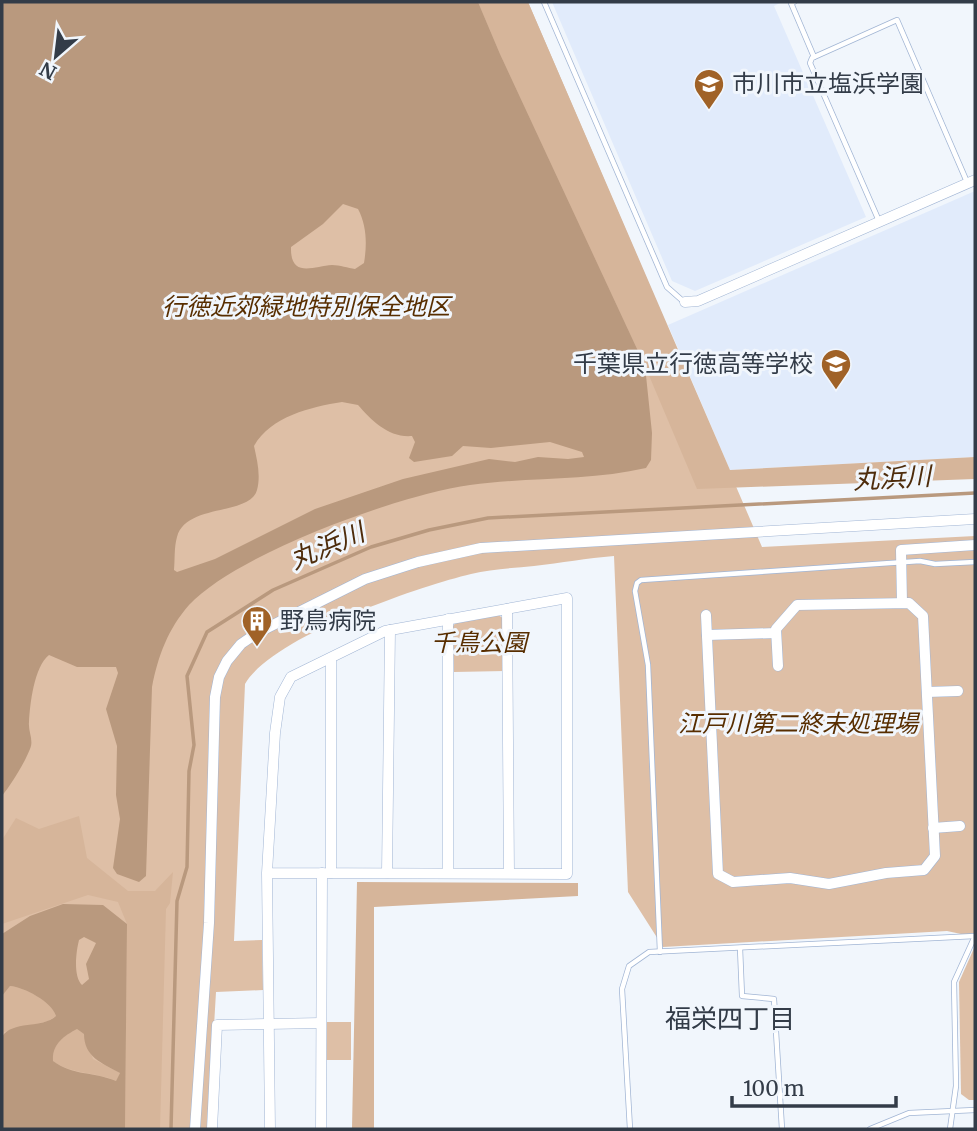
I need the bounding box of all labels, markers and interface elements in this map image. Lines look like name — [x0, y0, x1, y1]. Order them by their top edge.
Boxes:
north arrow — [21, 21, 91, 91]
text: N — [36, 57, 60, 85]
school or university icon: 市川市立塩浜学園 — [692, 67, 726, 111]
place label: 市川市立塩浜学園 — [732, 68, 924, 99]
park label: 行徳近郊緑地特別保全地区 — [162, 291, 453, 322]
school or university icon: 千葉県立行徳高等学校 — [819, 347, 853, 391]
place label: 千葉県立行徳高等学校 — [573, 348, 813, 379]
water label: 丸浜川 — [852, 459, 935, 496]
water label: 丸浜川 — [284, 514, 372, 576]
building icon: 野鳥病院 — [240, 604, 274, 648]
place label: 野鳥病院 — [280, 605, 376, 636]
park label: 千鳥公園 — [431, 627, 530, 658]
park label: 江戸川第二終末処理場 — [678, 708, 921, 739]
district label: 福栄四丁目 — [665, 1002, 795, 1035]
scale bar — [732, 1064, 897, 1108]
text: 100 m — [743, 1075, 805, 1102]

